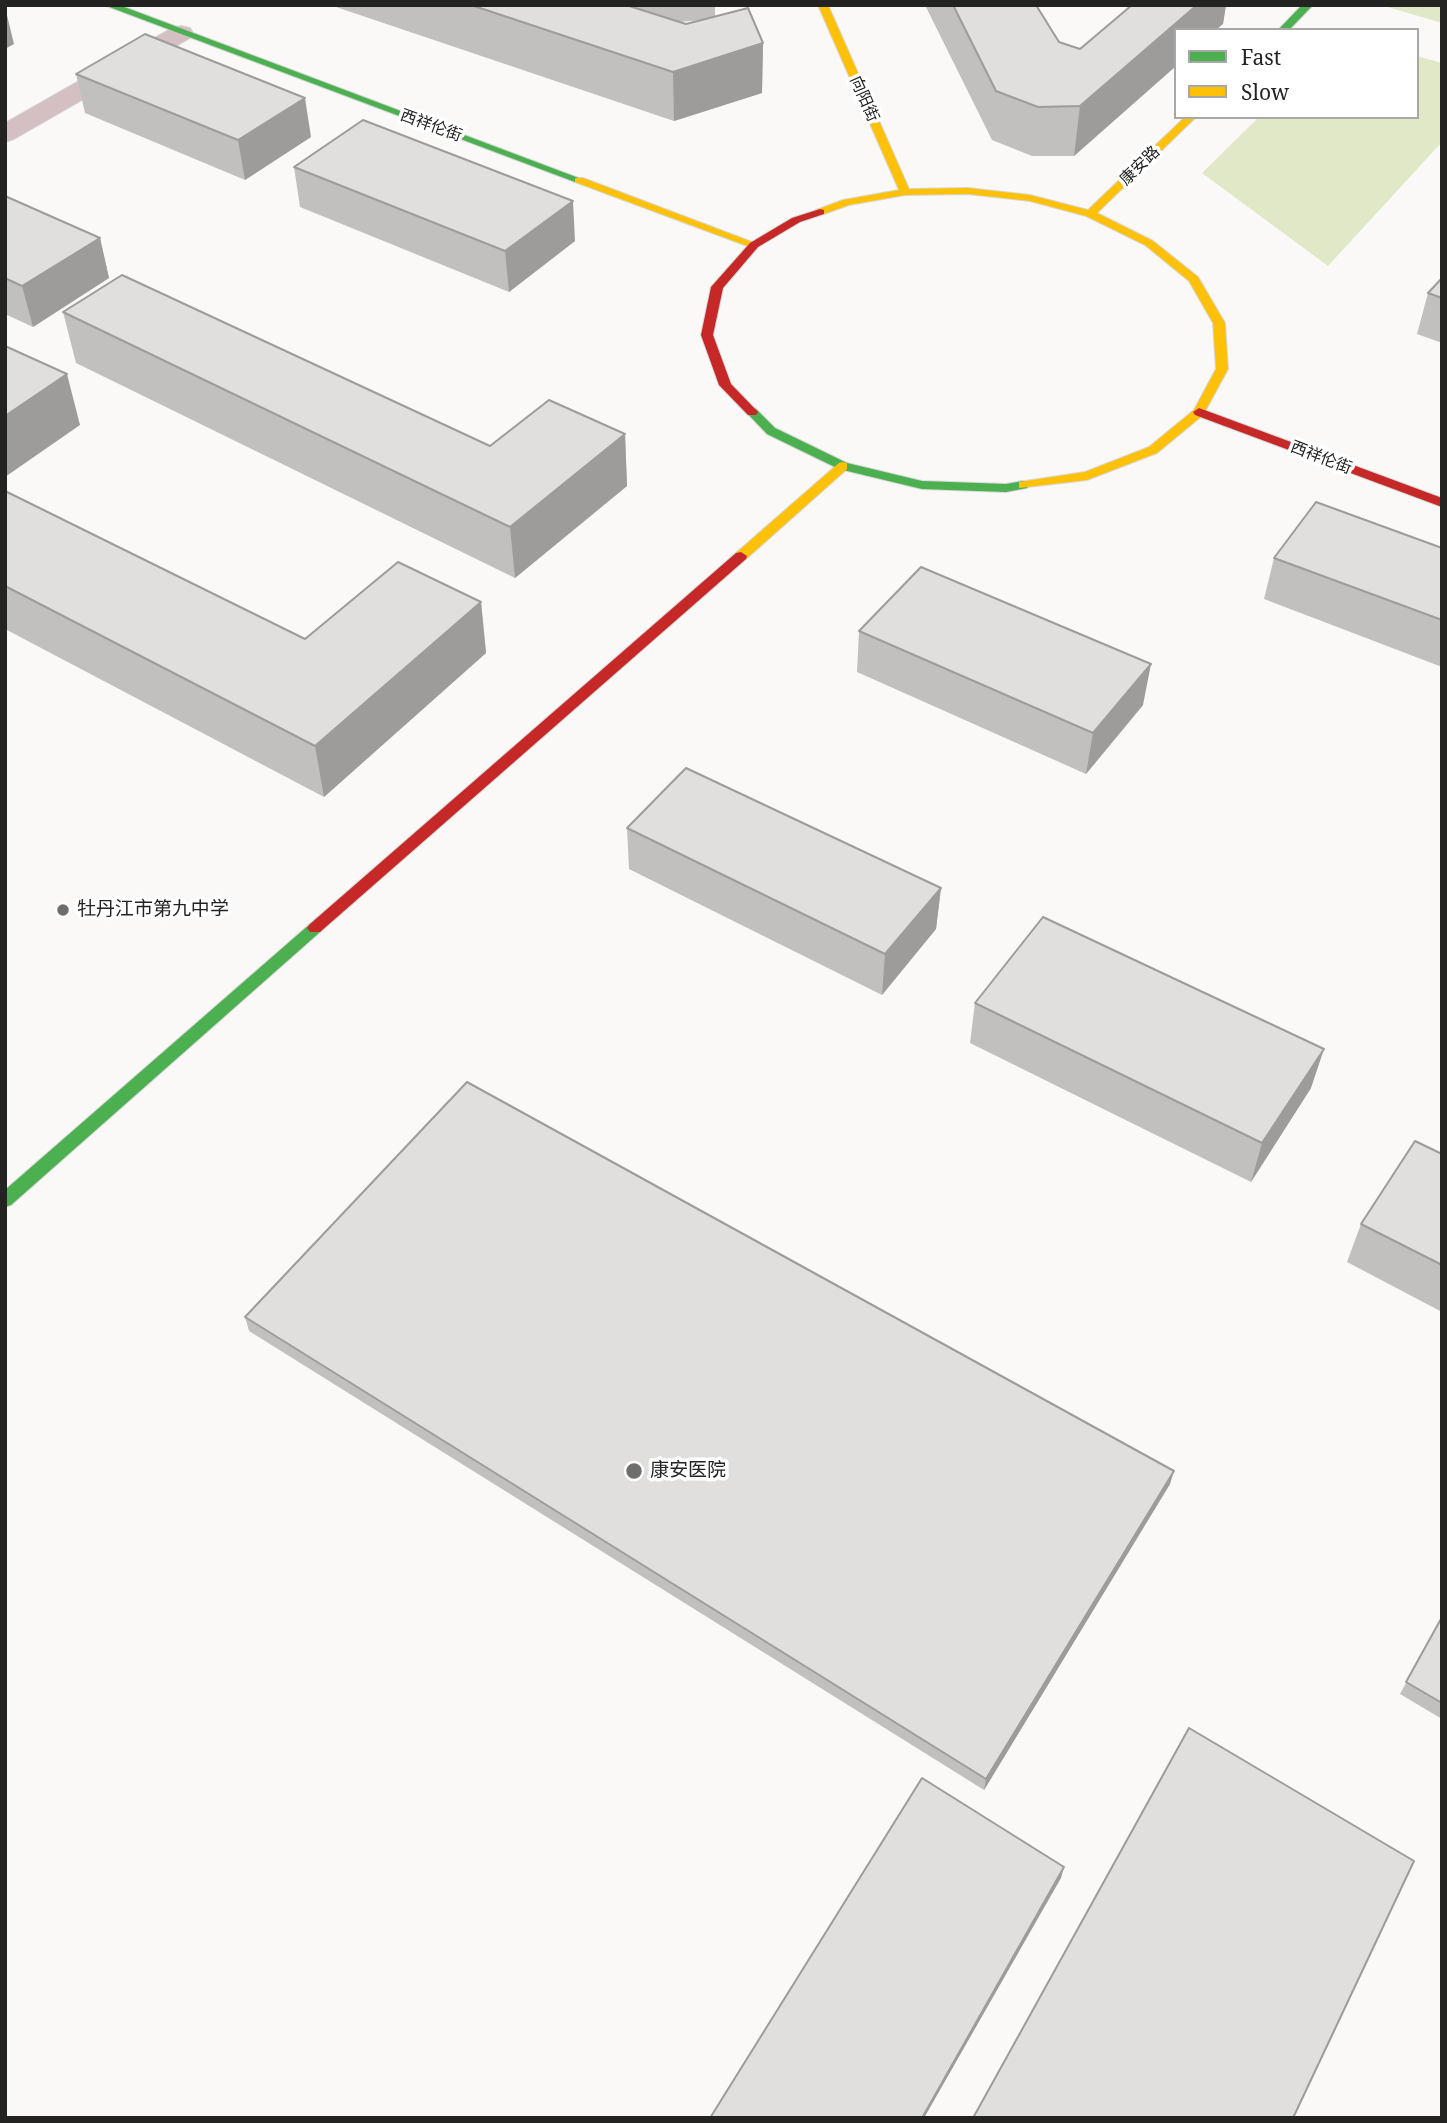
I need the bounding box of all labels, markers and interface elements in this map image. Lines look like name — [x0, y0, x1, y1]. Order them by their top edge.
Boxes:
legend — [1174, 28, 1419, 119]
text: Fast — [1241, 43, 1281, 71]
street label: 向阳街 — [845, 73, 883, 125]
text: Slow — [1241, 78, 1289, 106]
street label: 西祥伦街 — [398, 106, 464, 146]
street label: 康安路 — [1116, 142, 1164, 190]
street label: 西祥伦街 — [1288, 438, 1354, 478]
place label: 牡丹江市第九中学 — [77, 899, 229, 921]
marker: 牡丹江市第九中学 — [55, 902, 71, 918]
place label: 康安医院 — [650, 1460, 726, 1482]
marker: 康安医院 — [624, 1461, 644, 1481]

